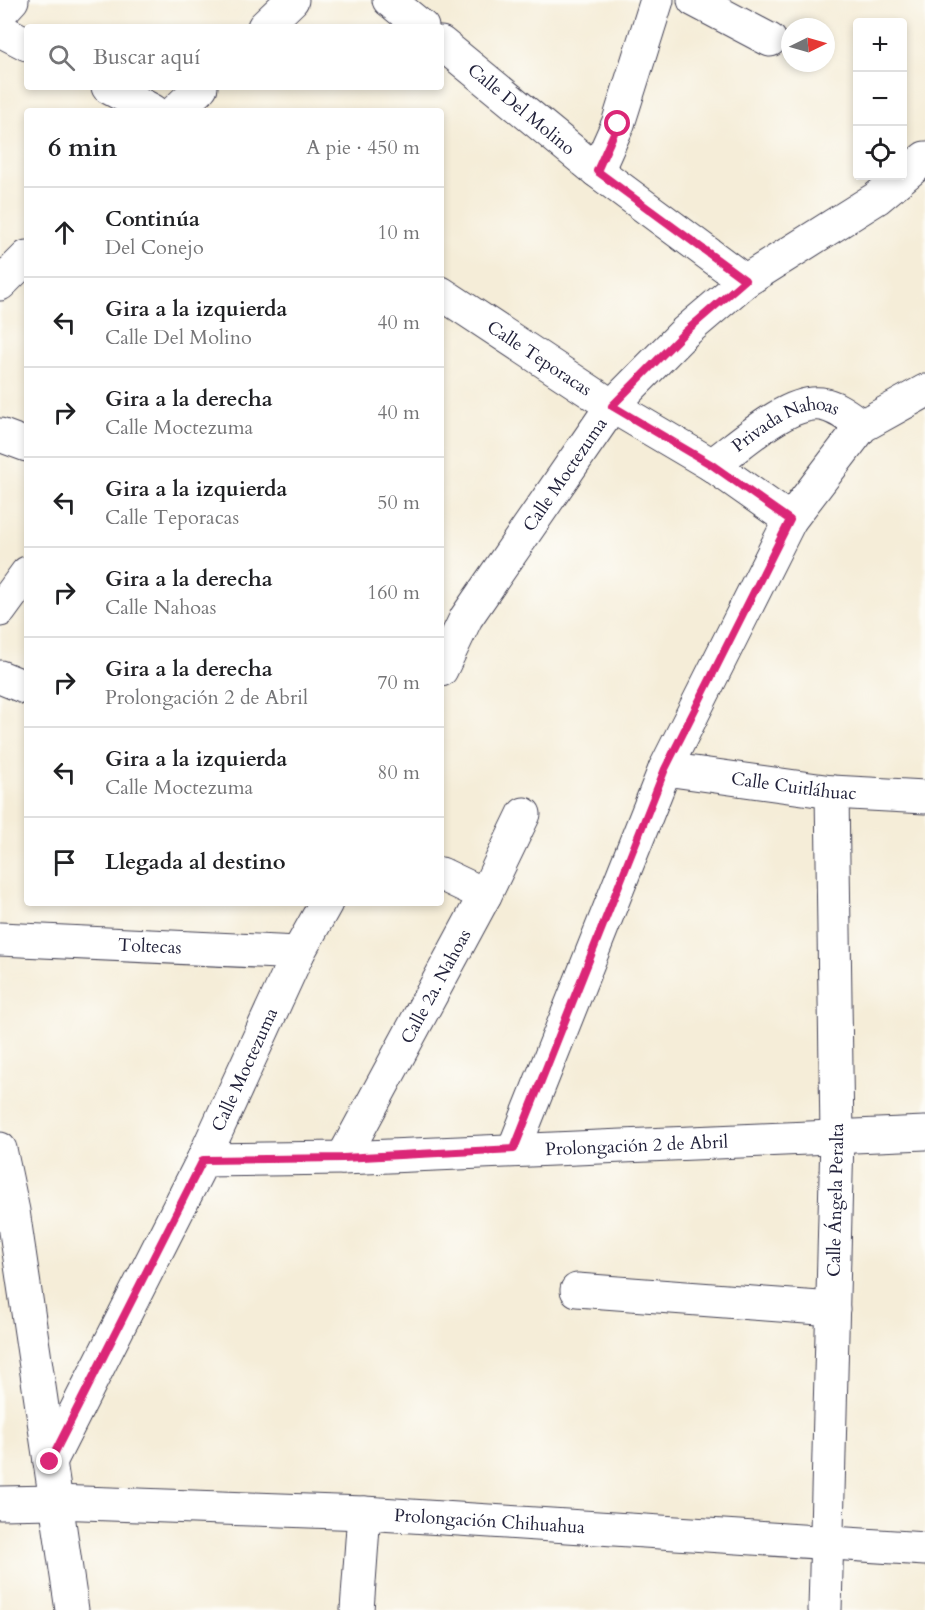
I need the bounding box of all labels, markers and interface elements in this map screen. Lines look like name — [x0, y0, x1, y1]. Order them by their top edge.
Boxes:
north arrow — [781, 18, 835, 72]
map controls — [853, 18, 907, 180]
button: + — [853, 18, 907, 72]
search box — [24, 24, 444, 90]
icon: search — [45, 41, 78, 74]
text: Buscar aquí — [93, 42, 200, 72]
street label: Calle Del Molino — [462, 57, 581, 161]
button: − — [853, 72, 907, 126]
route start — [604, 110, 630, 136]
button: locate — [853, 126, 907, 180]
text: 6 min — [48, 130, 117, 165]
text: A pie · 450 m — [306, 134, 420, 161]
text: Continúa — [105, 204, 200, 234]
icon: ahead — [48, 216, 81, 249]
text: 10 m — [377, 219, 420, 246]
text: Del Conejo — [105, 234, 204, 261]
text: Gira a la izquierda — [105, 294, 288, 324]
icon: left — [48, 306, 81, 339]
text: 40 m — [377, 309, 420, 336]
street label: Calle Teporacas — [482, 314, 597, 402]
text: Calle Del Molino — [105, 324, 252, 351]
text: Gira a la derecha — [105, 384, 273, 414]
street label: Privada Nahoas — [726, 391, 844, 458]
icon: right — [48, 396, 81, 429]
text: 40 m — [377, 399, 420, 426]
street label: Calle Moctezuma — [517, 412, 613, 537]
text: Calle Moctezuma — [105, 414, 253, 441]
text: Gira a la izquierda — [105, 474, 288, 504]
icon: left — [48, 486, 81, 519]
text: 50 m — [377, 489, 420, 516]
text: Calle Teporacas — [105, 504, 239, 531]
text: Gira a la derecha — [105, 564, 273, 594]
icon: right — [48, 576, 81, 609]
text: 160 m — [367, 579, 420, 606]
text: Calle Nahoas — [105, 594, 216, 621]
text: Gira a la derecha — [105, 654, 273, 684]
icon: right — [48, 666, 81, 699]
text: 70 m — [377, 669, 420, 696]
text: Prolongación 2 de Abril — [105, 684, 308, 711]
text: Gira a la izquierda — [105, 744, 288, 774]
icon: left — [48, 756, 81, 789]
text: 80 m — [377, 759, 420, 786]
street label: Calle Cuitláhuac — [730, 766, 857, 806]
text: Calle Moctezuma — [105, 774, 253, 801]
icon: arrive — [48, 846, 81, 879]
text: Llegada al destino — [105, 847, 286, 877]
street label: Calle 2a. Nahoas — [395, 925, 477, 1048]
street label: Toltecas — [118, 932, 182, 960]
street label: Calle Moctezuma — [205, 1004, 284, 1135]
street label: Calle Ángela Peralta — [821, 1123, 850, 1277]
street label: Prolongación 2 de Abril — [545, 1129, 729, 1162]
route end — [36, 1448, 62, 1474]
street label: Prolongación Chihuahua — [393, 1502, 586, 1540]

